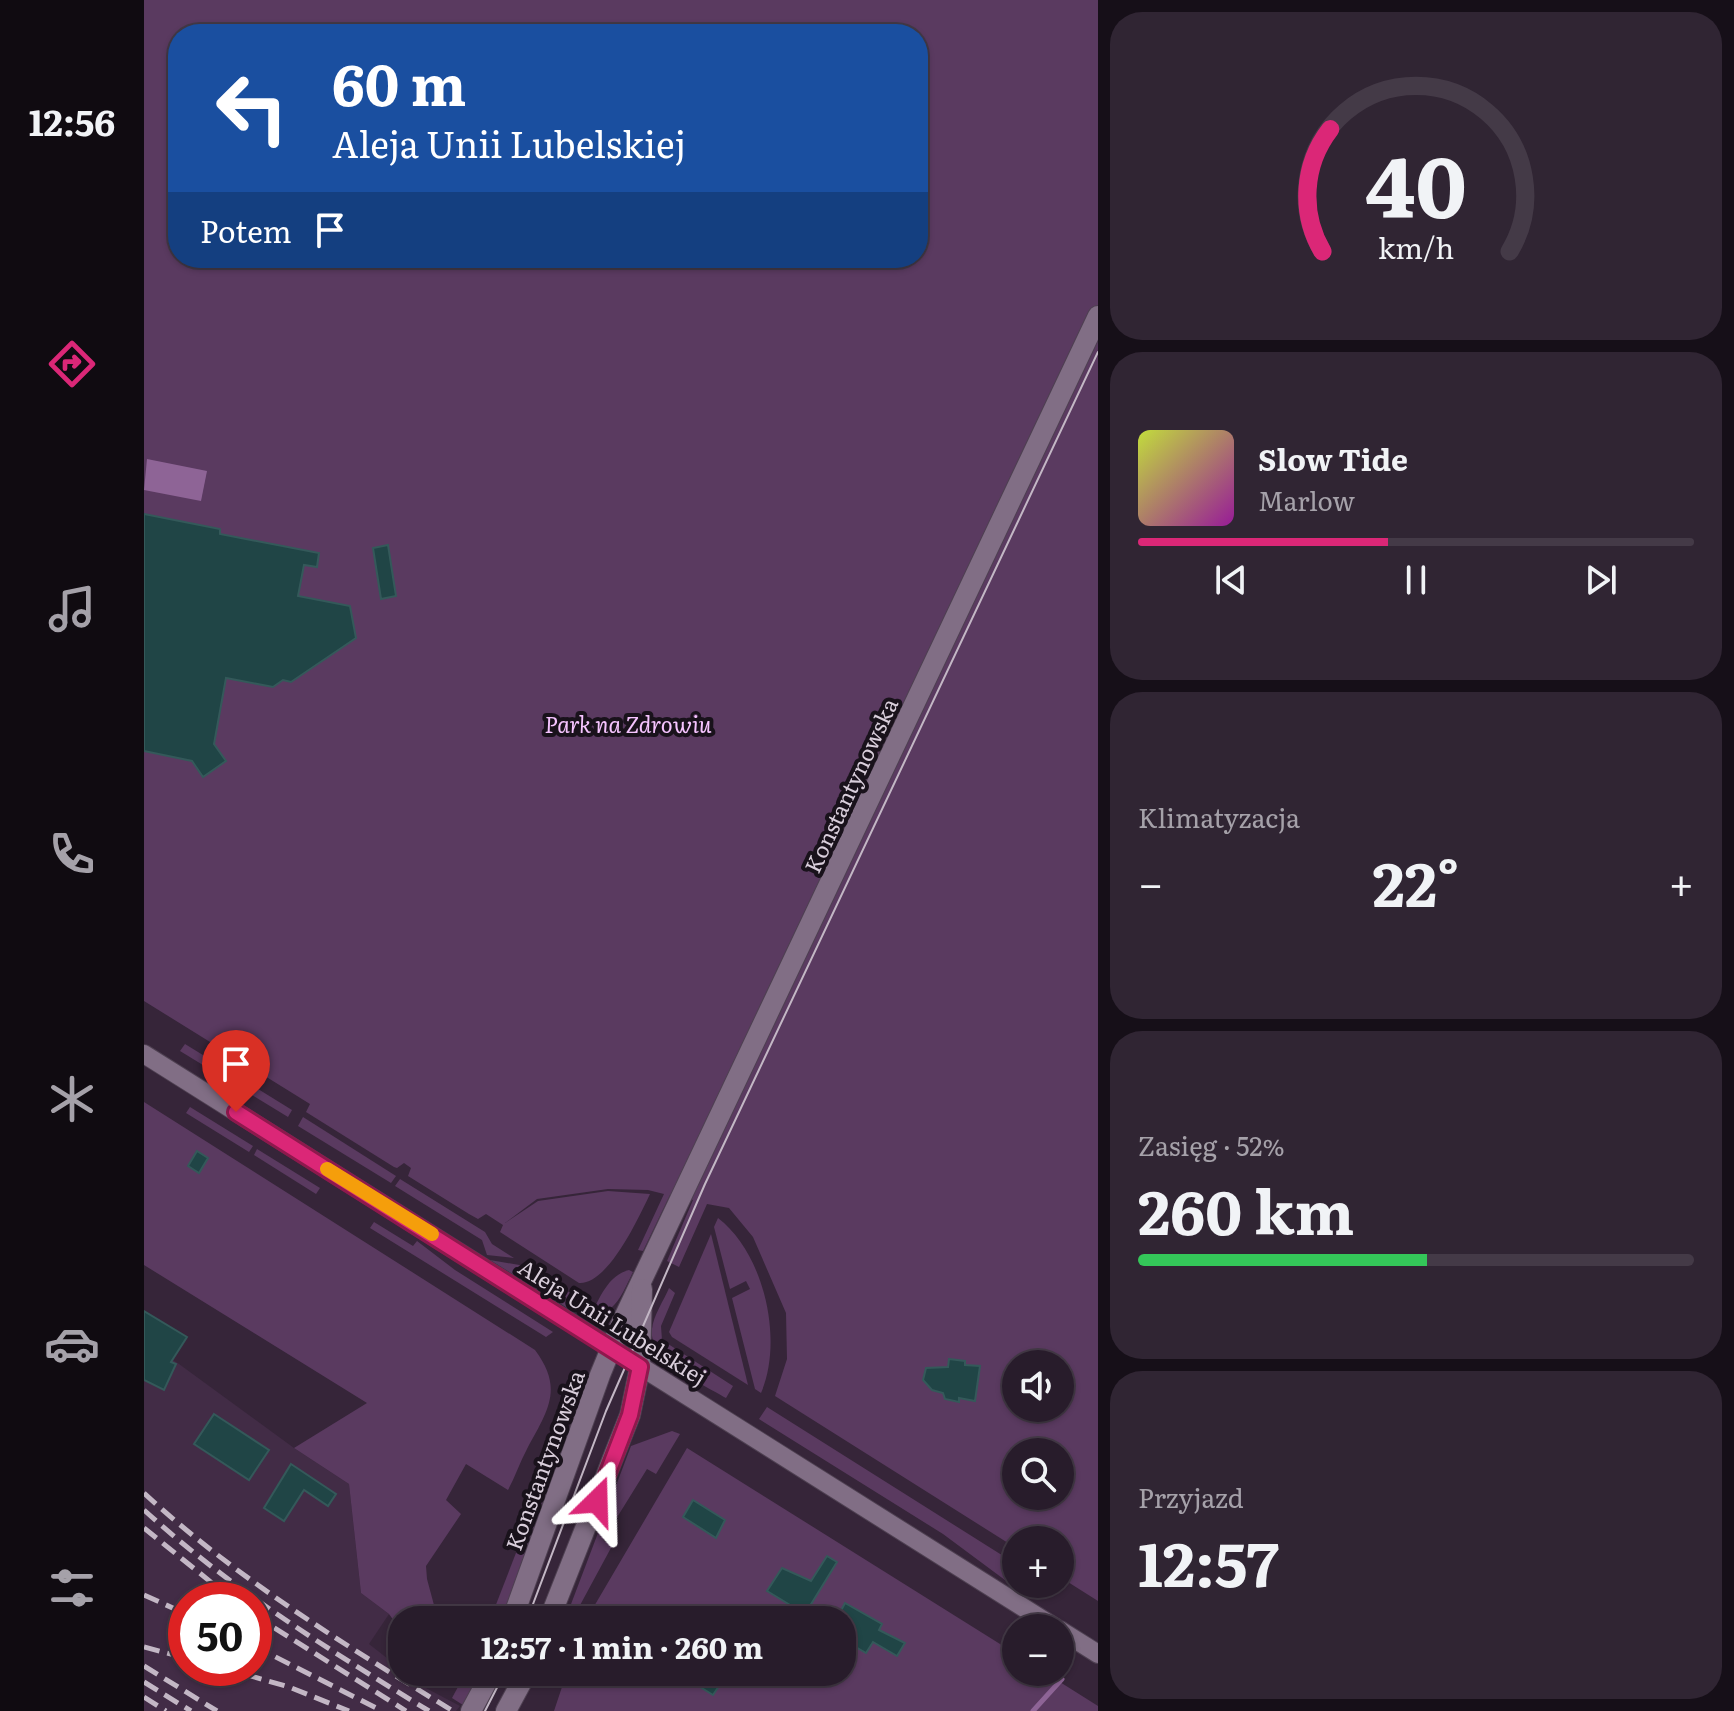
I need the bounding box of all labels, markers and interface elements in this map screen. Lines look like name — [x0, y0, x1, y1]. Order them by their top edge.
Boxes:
text: 60 m — [332, 40, 466, 123]
icon: left — [200, 56, 304, 160]
text: 12:56 — [29, 94, 115, 147]
text: Aleja Unii Lubelskiej — [332, 116, 686, 169]
text: 40 — [1365, 119, 1467, 243]
text: Potem — [200, 208, 292, 252]
icon: arrive — [308, 208, 352, 252]
text: km/h — [1378, 225, 1454, 268]
icon: directions — [44, 336, 100, 392]
text: Slow Tide — [1258, 436, 1408, 480]
text: Marlow — [1258, 480, 1355, 519]
icon: previous — [1209, 558, 1253, 602]
icon: pause — [1394, 558, 1438, 602]
icon: next — [1579, 558, 1623, 602]
icon: music — [44, 581, 100, 637]
street label: Konstantynowska — [795, 692, 905, 878]
park label: Park na Zdrowiu — [544, 707, 712, 740]
text: Klimatyzacja — [1138, 797, 1300, 836]
icon: phone — [44, 826, 100, 882]
text: 22° — [1373, 836, 1459, 925]
text: − — [1138, 848, 1164, 914]
text: + — [1668, 848, 1694, 914]
pin — [202, 1030, 270, 1112]
icon: arrive — [214, 1042, 258, 1086]
icon: climate — [44, 1071, 100, 1127]
text: Zasięg · 52% — [1138, 1125, 1285, 1164]
text: 260 km — [1138, 1164, 1354, 1253]
street label: Aleja Unii Lubelskiej — [513, 1250, 713, 1392]
icon: car — [44, 1316, 100, 1372]
map controls — [1002, 1350, 1074, 1686]
button: sound — [1002, 1350, 1074, 1422]
street label: Konstantynowska — [496, 1365, 592, 1555]
button: search — [1002, 1438, 1074, 1510]
position arrow — [555, 1459, 639, 1543]
text: Przyjazd — [1138, 1477, 1244, 1516]
text: 12:57 — [1138, 1516, 1279, 1605]
button: + — [1002, 1526, 1074, 1598]
icon: filters — [44, 1560, 100, 1616]
speed limit sign: 50 — [168, 1582, 272, 1686]
button: − — [1002, 1614, 1074, 1686]
text: 12:57 · 1 min · 260 m — [481, 1624, 763, 1668]

